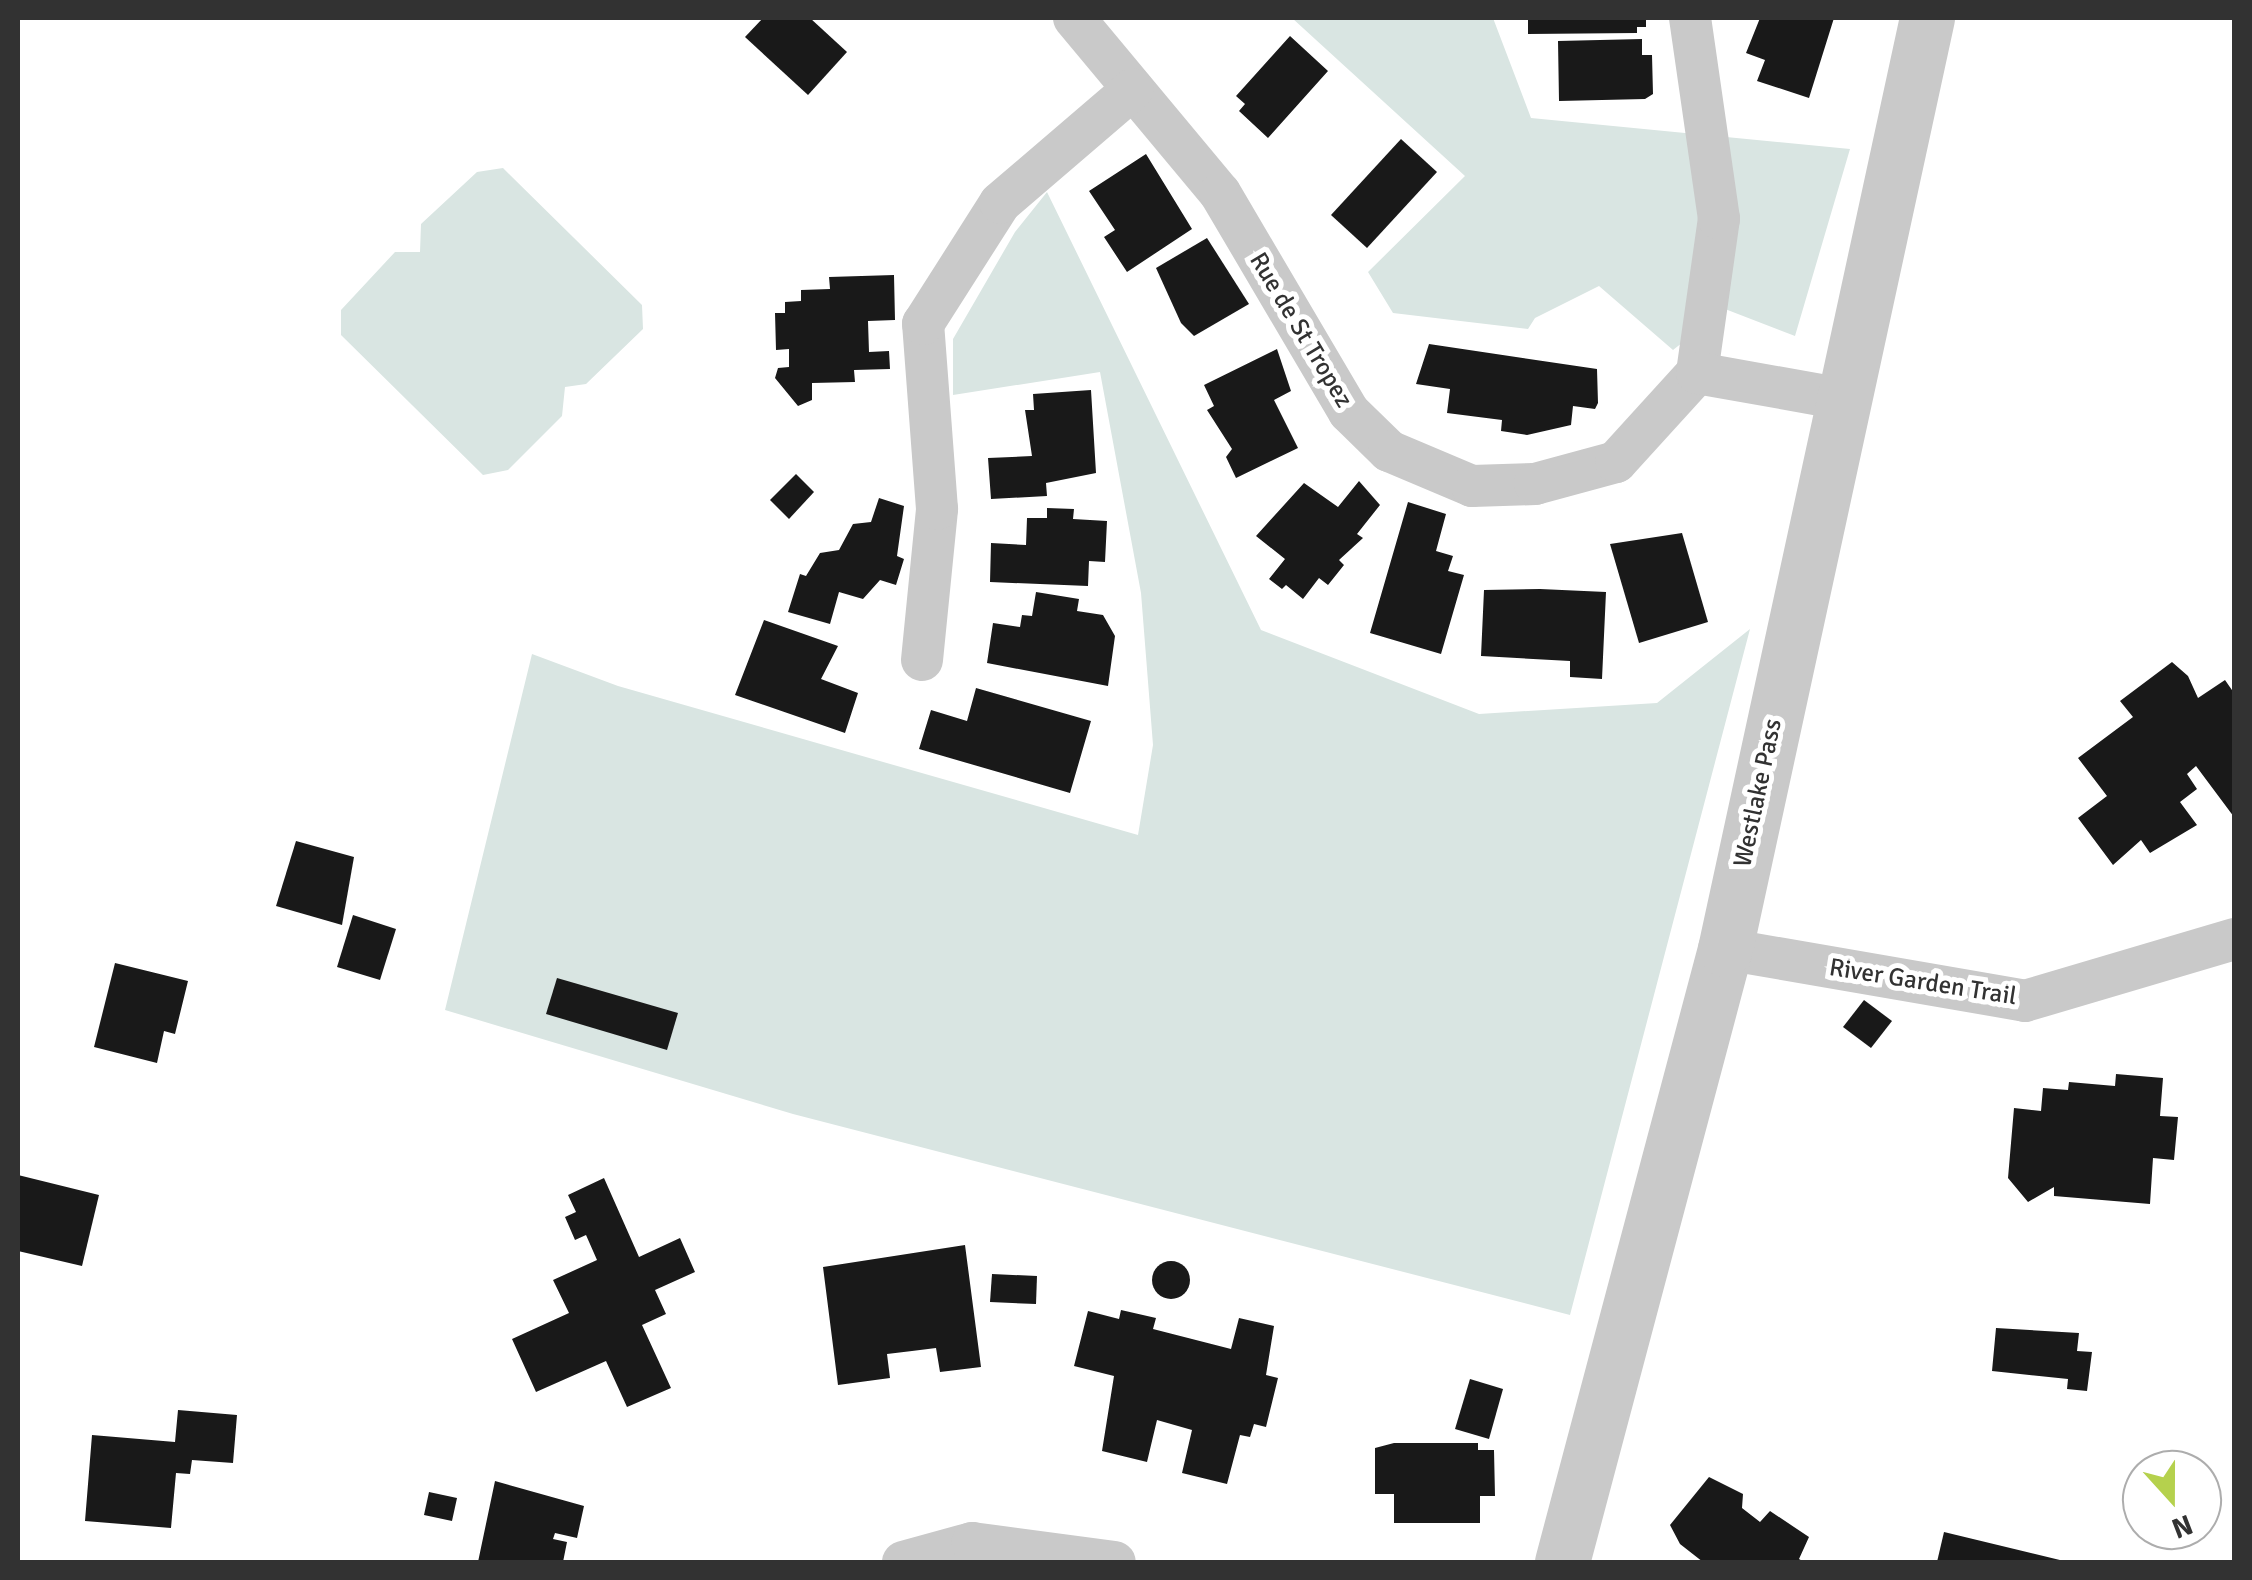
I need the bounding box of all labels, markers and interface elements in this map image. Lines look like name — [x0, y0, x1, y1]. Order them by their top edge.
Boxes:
street label: Rue de St Tropez — [1243, 247, 1359, 413]
street label: Westlake Pass — [1728, 716, 1788, 870]
street label: River Garden Trail — [1827, 952, 2019, 1012]
north arrow — [2122, 1450, 2222, 1550]
text: N — [2167, 1507, 2197, 1545]

